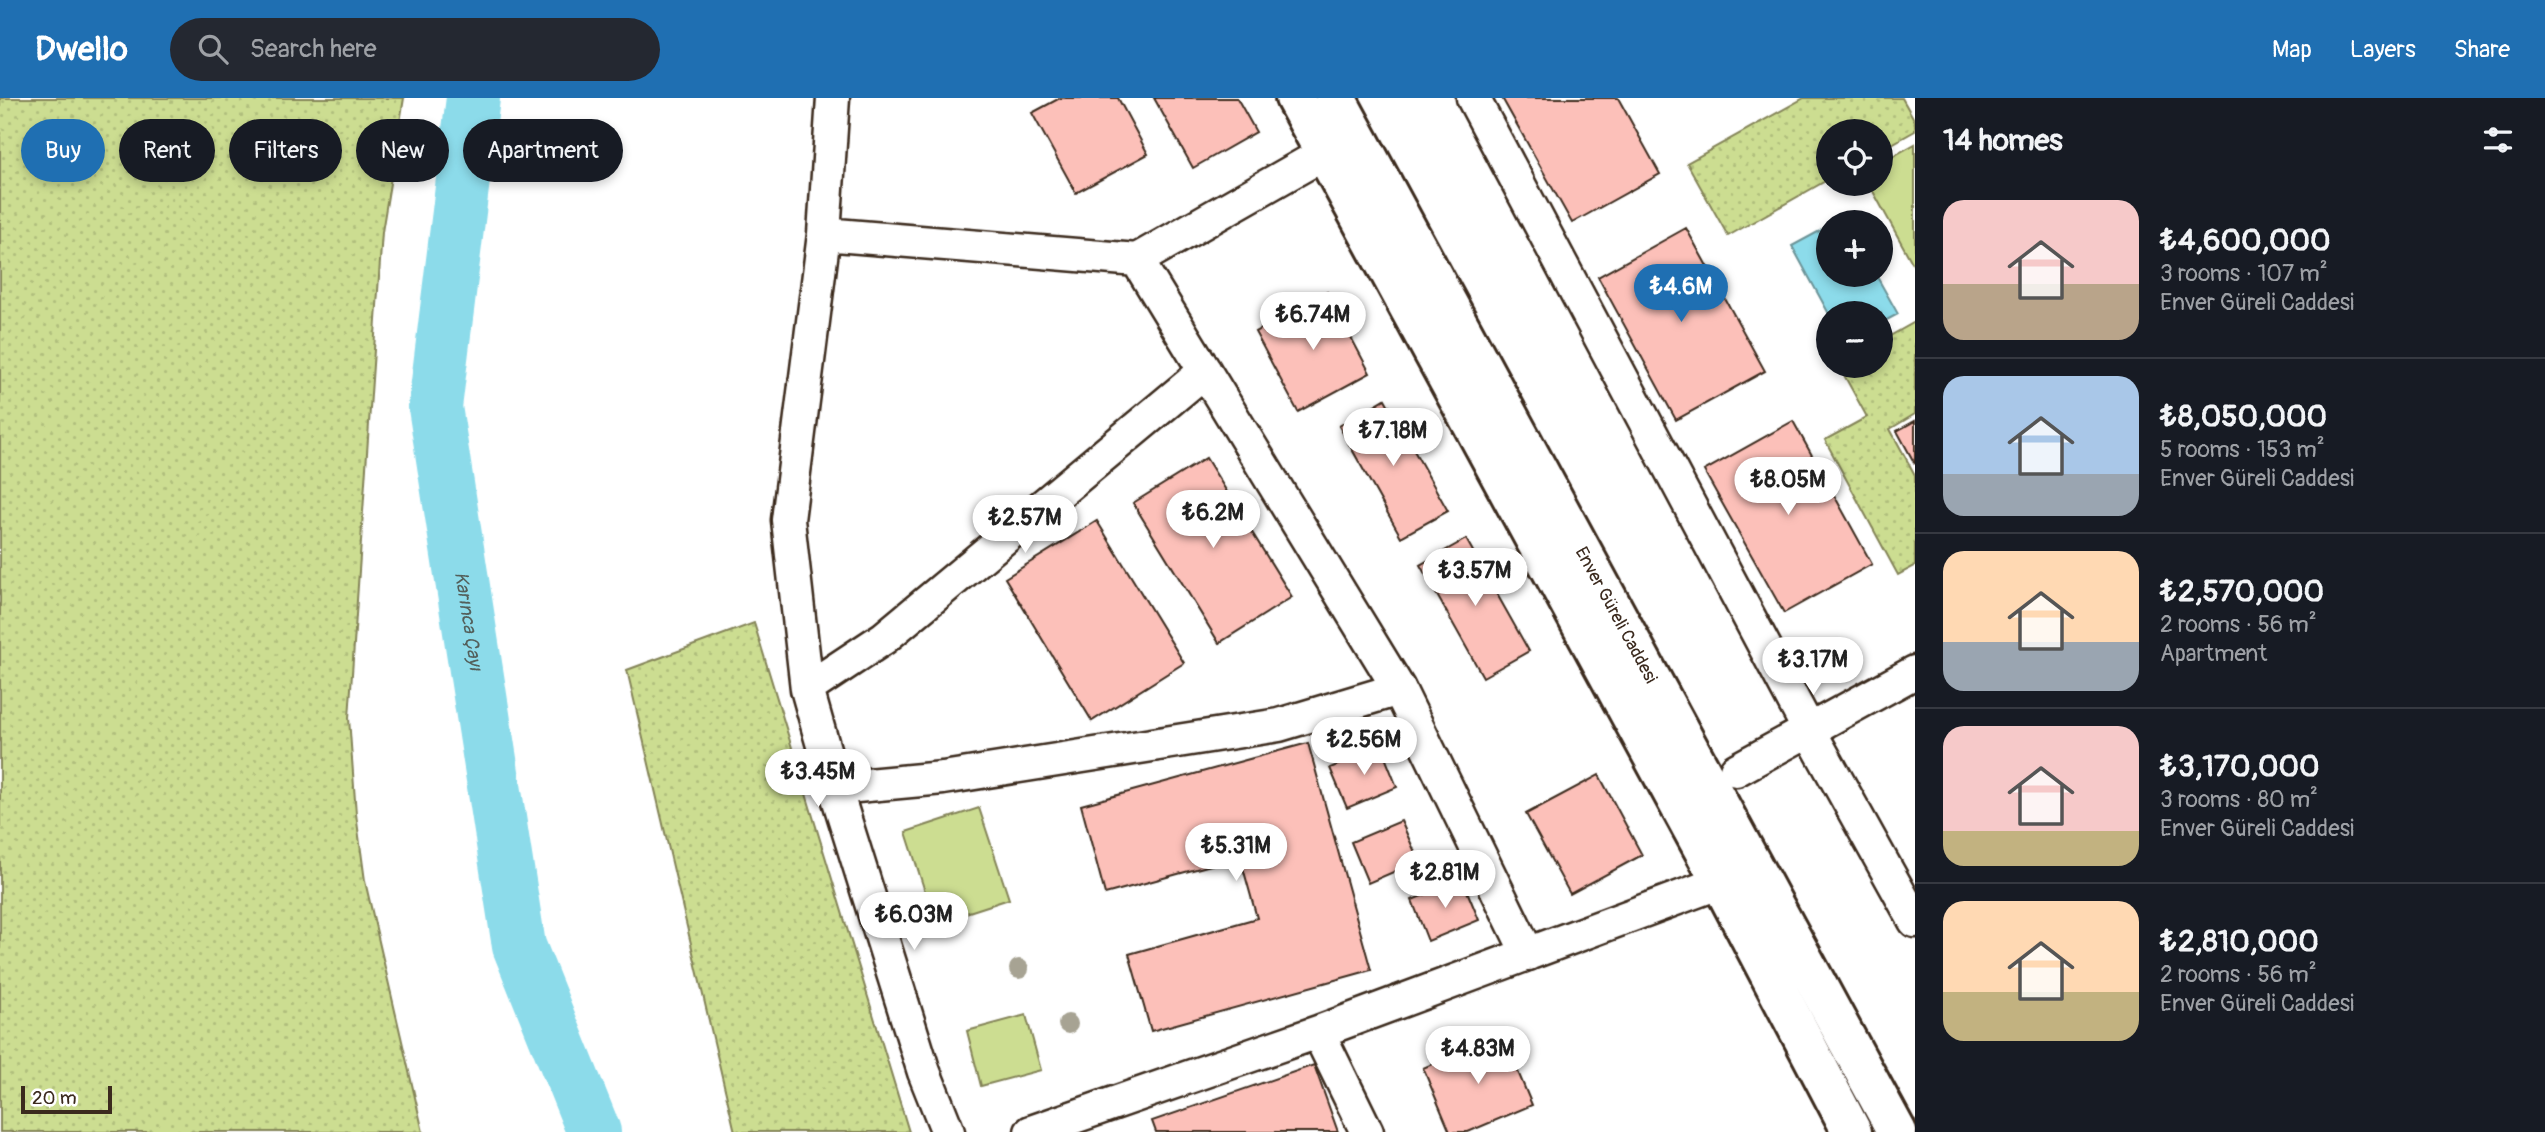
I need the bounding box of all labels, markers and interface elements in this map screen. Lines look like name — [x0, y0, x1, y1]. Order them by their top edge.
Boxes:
search box — [170, 18, 660, 81]
text: Dwello — [35, 29, 128, 70]
icon: search — [194, 30, 232, 68]
text: Search here — [250, 33, 377, 65]
text: Map — [2272, 35, 2312, 64]
text: Layers — [2350, 35, 2416, 64]
text: Share — [2454, 35, 2510, 64]
chip: Buy — [21, 119, 105, 182]
chip: Rent — [119, 119, 215, 182]
chip: Filters — [229, 119, 342, 182]
chip: New — [356, 119, 449, 182]
chip: Apartment — [463, 119, 623, 182]
map controls — [1816, 119, 1893, 378]
button: locate — [1816, 119, 1893, 196]
icon: filters — [2479, 121, 2517, 159]
text: 14 homes — [1943, 122, 2063, 159]
button: + — [1816, 210, 1893, 287]
text: ₺4,600,000 — [2160, 222, 2331, 259]
icon: home — [1999, 228, 2083, 312]
text: 3 rooms · 107 m² — [2160, 259, 2328, 288]
pin: ₺4.6M — [1632, 264, 1730, 324]
text: ₺4.6M — [1650, 272, 1712, 301]
text: Enver Güreli Caddesi — [2160, 288, 2354, 317]
pin: ₺6.74M — [1256, 292, 1370, 352]
text: ₺6.74M — [1276, 300, 1350, 329]
button: − — [1816, 301, 1893, 378]
text: ₺8,050,000 — [2160, 398, 2327, 435]
icon: home — [1999, 404, 2083, 488]
pin: ₺7.18M — [1336, 408, 1450, 468]
text: ₺7.18M — [1359, 416, 1427, 445]
text: 5 rooms · 153 m² — [2160, 435, 2325, 464]
pin: ₺8.05M — [1731, 458, 1845, 517]
text: Enver Güreli Caddesi — [2160, 464, 2354, 493]
text: ₺8.05M — [1750, 465, 1826, 494]
pin: ₺6.2M — [1164, 490, 1262, 550]
pin: ₺2.57M — [968, 496, 1082, 555]
text: ₺6.2M — [1182, 498, 1244, 527]
text: ₺2.57M — [989, 503, 1061, 532]
street label: Enver Güreli Caddesi — [1570, 543, 1663, 687]
pin: ₺3.57M — [1418, 548, 1532, 608]
text: ₺3.57M — [1439, 556, 1511, 585]
water label: Karınca Çayı — [449, 570, 488, 673]
text: ₺2,570,000 — [2160, 573, 2324, 610]
icon: home — [1999, 579, 2083, 663]
text: 2 rooms · 56 m² — [2160, 610, 2317, 639]
pin: ₺3.17M — [1756, 638, 1870, 697]
text: Apartment — [2160, 639, 2267, 668]
text: ₺3.17M — [1778, 645, 1848, 674]
pin: ₺2.56M — [1307, 718, 1421, 777]
text: ₺2.56M — [1327, 725, 1401, 754]
text: ₺3,170,000 — [2160, 748, 2320, 785]
pin: ₺3.45M — [761, 750, 875, 809]
icon: home — [1999, 754, 2083, 838]
text: ₺3.45M — [781, 757, 855, 786]
text: 3 rooms · 80 m² — [2160, 785, 2318, 814]
text: Enver Güreli Caddesi — [2160, 814, 2354, 843]
pin: ₺5.31M — [1179, 824, 1293, 883]
text: ₺5.31M — [1201, 831, 1271, 860]
pin: ₺2.81M — [1388, 850, 1502, 910]
text: ₺2.81M — [1411, 858, 1479, 887]
pin: ₺6.03M — [857, 892, 971, 952]
text: ₺6.03M — [875, 900, 953, 929]
text: ₺2,810,000 — [2160, 923, 2319, 960]
icon: home — [1999, 929, 2083, 1013]
text: 2 rooms · 56 m² — [2160, 960, 2317, 989]
text: Enver Güreli Caddesi — [2160, 989, 2354, 1018]
pin: ₺4.83M — [1421, 1026, 1535, 1086]
text: ₺4.83M — [1441, 1034, 1515, 1063]
scale bar — [21, 1083, 112, 1115]
text: 20 m — [32, 1086, 77, 1110]

